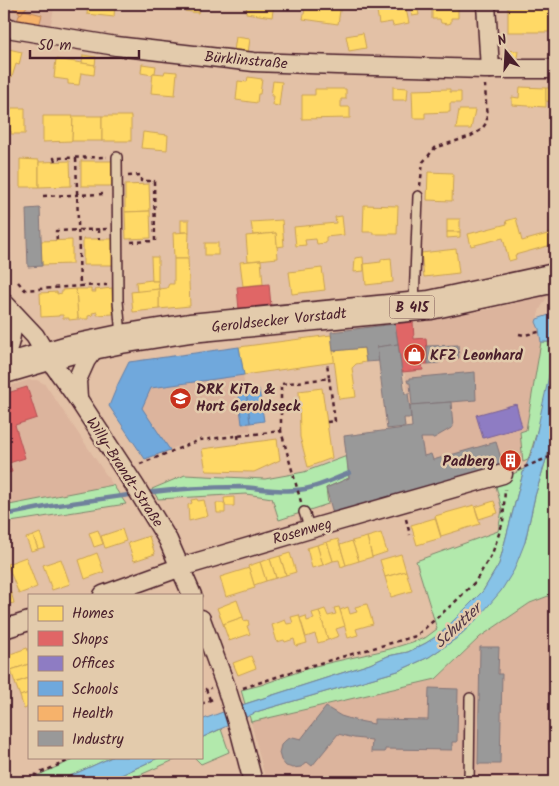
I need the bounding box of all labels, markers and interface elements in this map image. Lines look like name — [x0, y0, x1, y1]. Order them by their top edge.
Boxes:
scale bar — [30, 28, 139, 60]
north arrow — [482, 28, 532, 78]
text: N — [495, 29, 510, 52]
text: 50 m — [38, 34, 72, 58]
street label: Bürklinstraße — [203, 45, 289, 77]
road number: B 415 — [390, 296, 434, 318]
street label: Geroldsecker Vorstadt — [210, 302, 348, 340]
shop icon: KFZ Leonhard — [402, 343, 426, 367]
place label: KFZ Leonhard — [430, 344, 524, 368]
place label: DRK KiTa & Hort Geroldseck — [196, 378, 301, 419]
school or university icon: DRK KiTa & Hort Geroldseck — [168, 386, 192, 410]
street label: Willy-Brandt-Straße — [79, 413, 169, 533]
building icon: Padberg — [499, 449, 523, 473]
place label: Padberg — [443, 450, 495, 474]
street label: Rosenweg — [270, 512, 335, 552]
legend — [28, 594, 202, 758]
water label: Schutter — [429, 595, 490, 655]
text: Homes — [72, 602, 115, 626]
text: Shops — [72, 628, 109, 652]
text: Offices — [72, 652, 115, 676]
text: Schools — [72, 678, 119, 702]
text: Health — [72, 702, 113, 726]
text: Industry — [72, 728, 125, 752]

